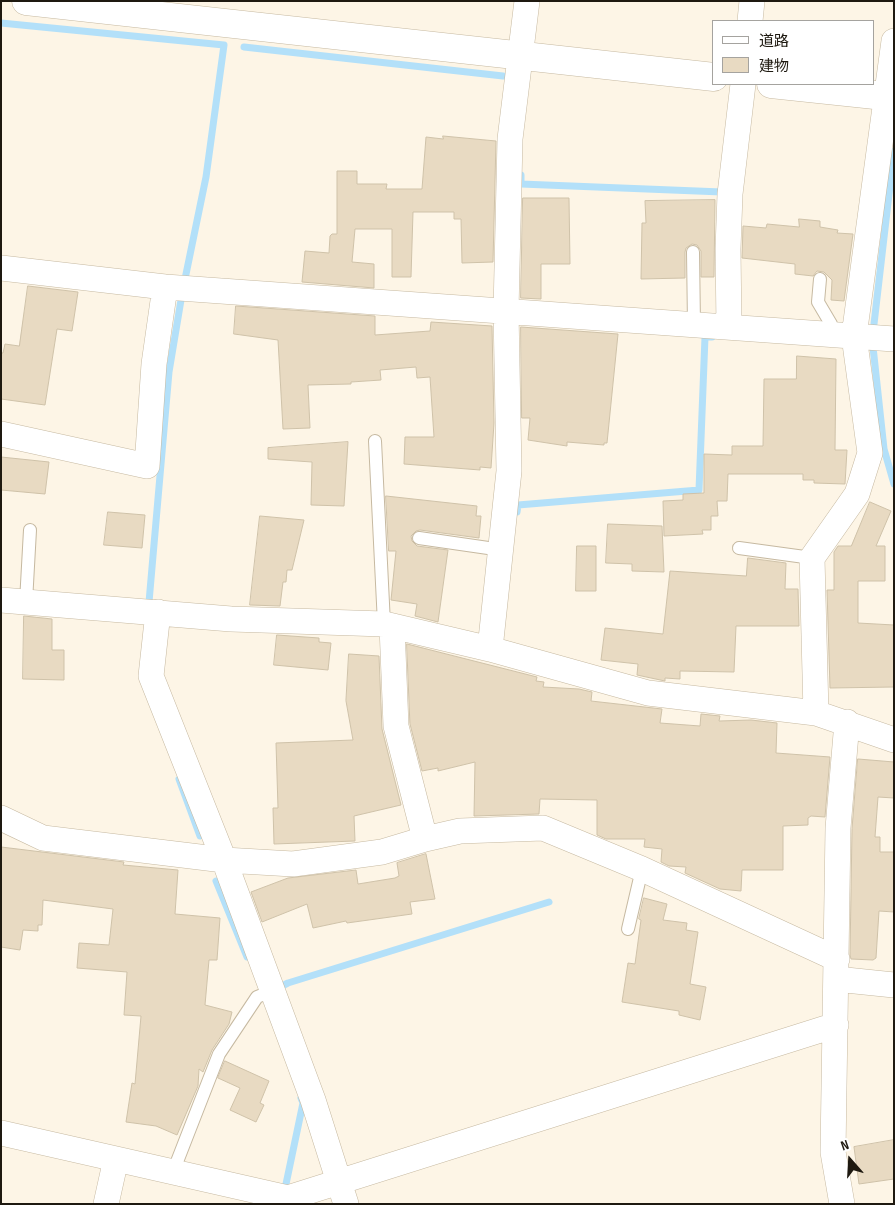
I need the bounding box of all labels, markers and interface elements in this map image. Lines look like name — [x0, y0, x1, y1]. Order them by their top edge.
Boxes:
legend — [712, 20, 875, 85]
text: 道路 — [759, 32, 789, 51]
text: 建物 — [759, 57, 789, 76]
north arrow — [825, 1135, 875, 1185]
text: N — [839, 1136, 851, 1155]

